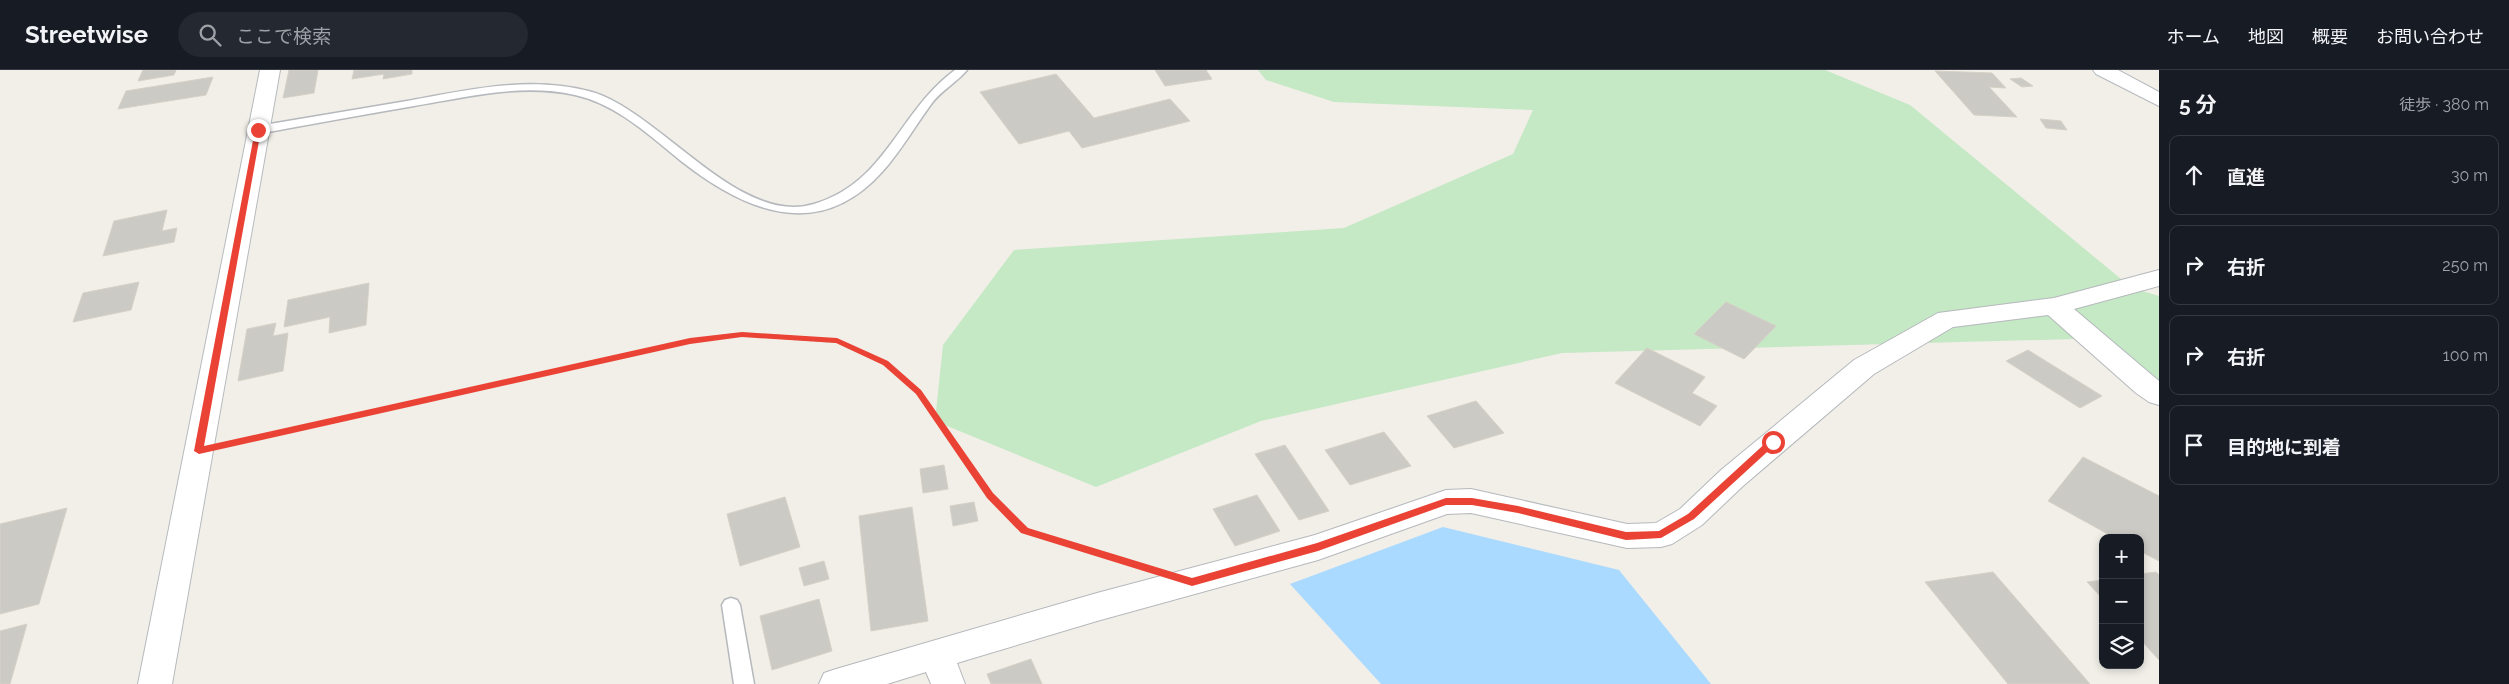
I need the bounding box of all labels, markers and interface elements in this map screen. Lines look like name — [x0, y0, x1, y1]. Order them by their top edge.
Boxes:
search box — [178, 12, 528, 57]
text: Streetwise — [25, 20, 148, 49]
icon: search — [196, 21, 224, 49]
text: ここで検索 — [236, 25, 331, 47]
text: ホーム — [2167, 26, 2220, 47]
text: 地図 — [2248, 26, 2284, 47]
text: 概要 — [2312, 26, 2348, 47]
text: お問い合わせ — [2376, 26, 2484, 47]
text: 5 分 — [2179, 92, 2217, 117]
text: 徒歩 · 380 m — [2399, 95, 2489, 114]
route end — [247, 119, 270, 142]
icon: ahead — [2180, 161, 2208, 189]
text: 直進 — [2227, 166, 2265, 188]
text: 30 m — [2451, 166, 2488, 185]
icon: right — [2180, 251, 2208, 279]
text: 右折 — [2227, 256, 2265, 278]
text: 250 m — [2442, 256, 2488, 275]
icon: right — [2180, 341, 2208, 369]
text: 右折 — [2227, 346, 2265, 368]
text: 100 m — [2443, 346, 2488, 365]
route start — [1762, 431, 1785, 454]
icon: arrive — [2180, 431, 2208, 459]
text: 目的地に到着 — [2227, 436, 2341, 458]
map controls — [2099, 534, 2144, 669]
button: + — [2099, 534, 2144, 579]
button: − — [2099, 579, 2144, 624]
button: layers — [2099, 624, 2144, 669]

